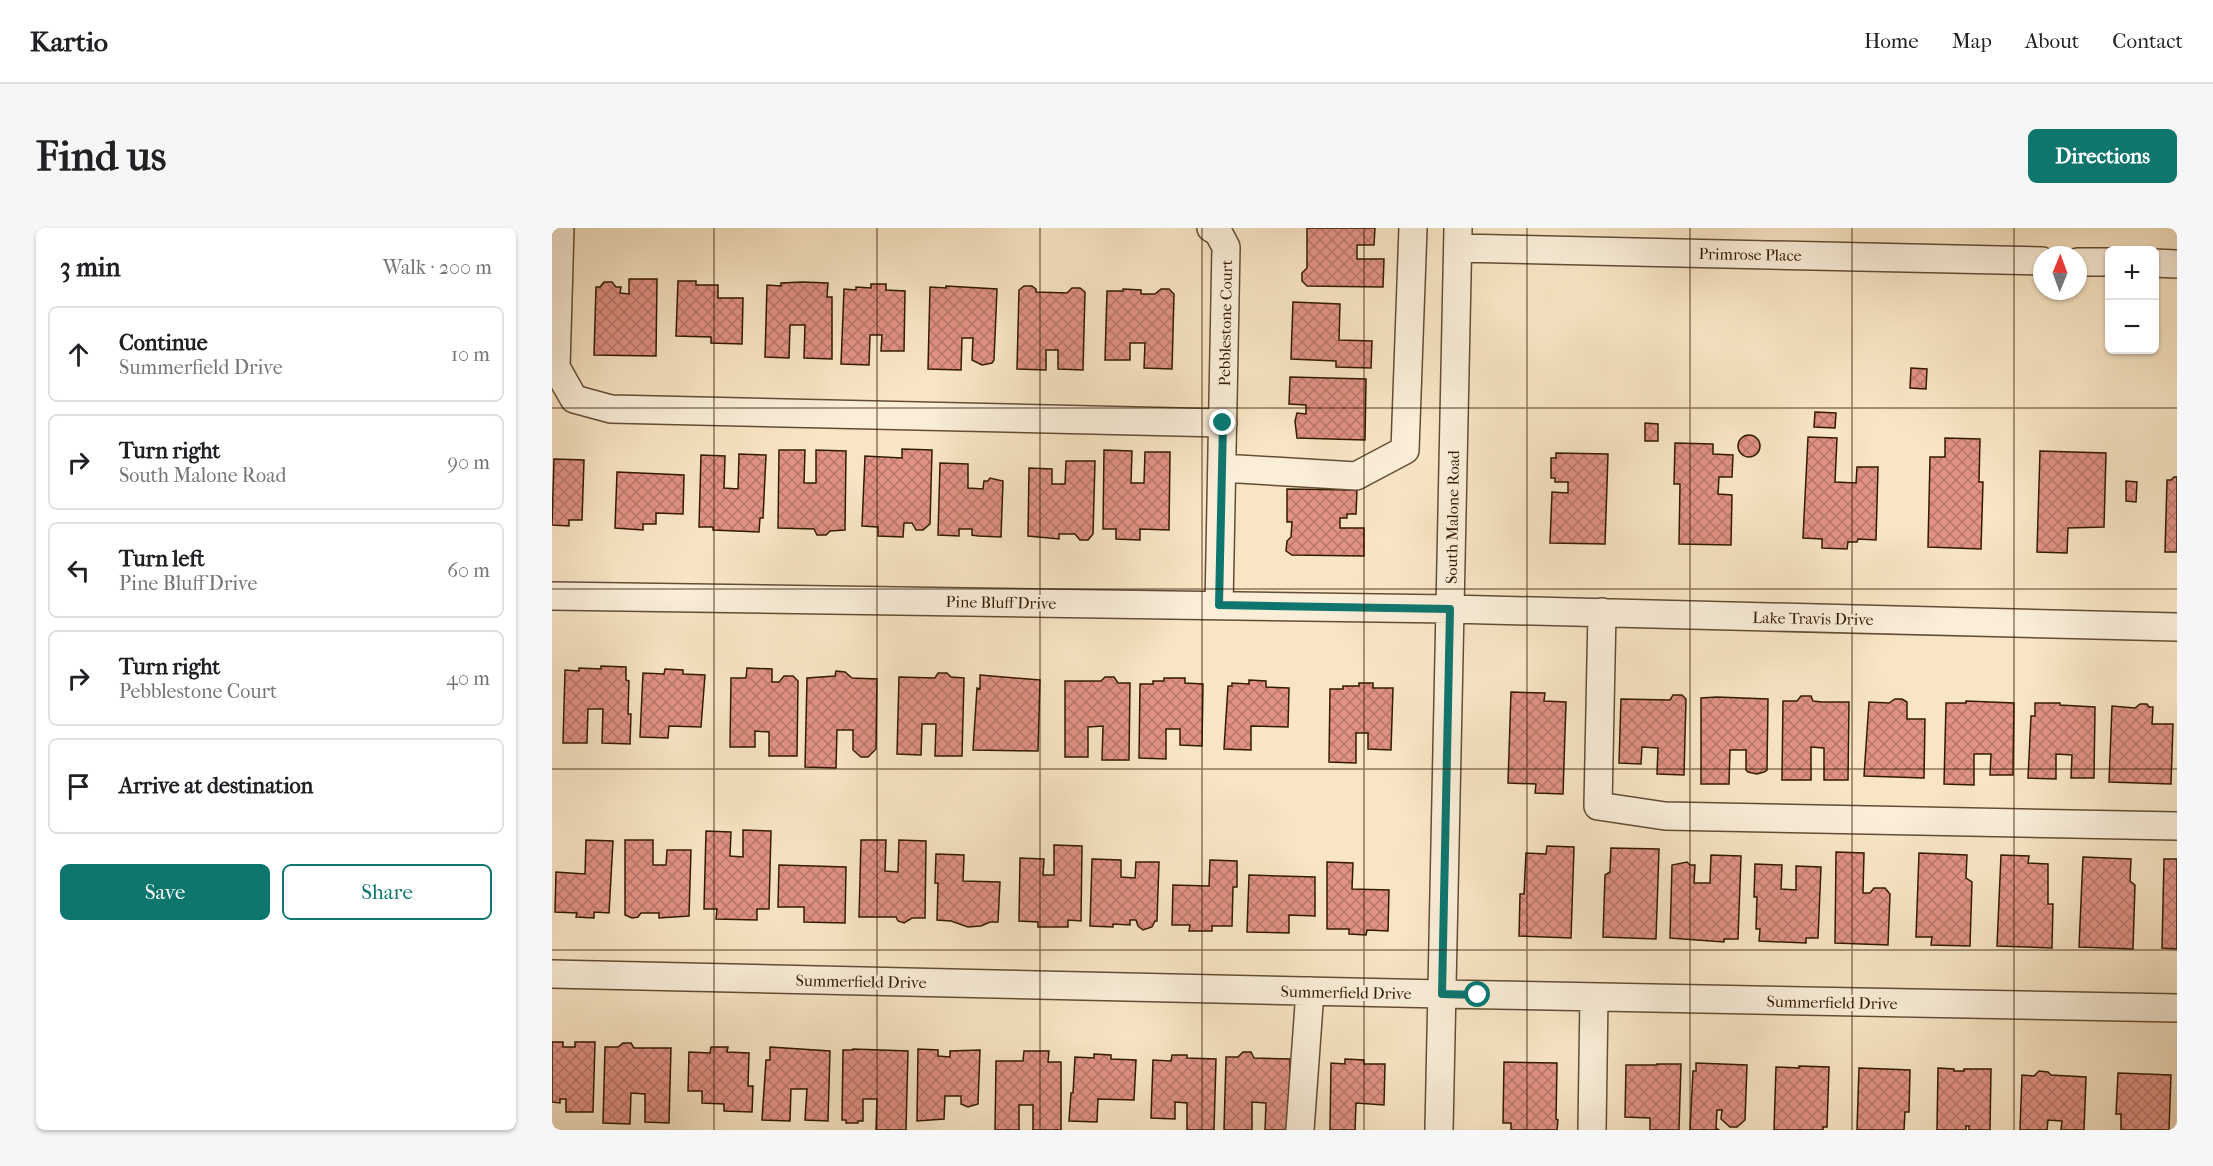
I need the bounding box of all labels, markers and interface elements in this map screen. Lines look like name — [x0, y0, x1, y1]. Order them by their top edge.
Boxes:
text: Kartio — [30, 25, 108, 58]
text: Home — [1864, 29, 1919, 53]
text: Map — [1952, 29, 1992, 53]
text: About — [2025, 29, 2079, 53]
text: Contact — [2112, 29, 2183, 53]
button: Directions — [2028, 129, 2177, 183]
text: Find us — [36, 132, 166, 181]
street label: Primrose Place — [1698, 244, 1802, 265]
north arrow — [2033, 246, 2087, 300]
map controls — [2105, 246, 2159, 354]
button: + — [2105, 246, 2159, 300]
text: 3 min — [60, 252, 121, 283]
text: Walk · 200 m — [383, 256, 492, 279]
street label: Pebblestone Court — [1215, 259, 1236, 386]
button: − — [2105, 300, 2159, 354]
text: Continue — [119, 330, 208, 356]
icon: ahead — [62, 338, 95, 371]
text: 10 m — [451, 343, 490, 366]
text: Summerfield Drive — [119, 356, 283, 379]
route end — [1209, 409, 1235, 435]
text: Turn right — [119, 438, 220, 464]
icon: right — [62, 446, 95, 479]
street label: South Malone Road — [1442, 450, 1463, 584]
text: 90 m — [448, 451, 490, 474]
text: South Malone Road — [119, 464, 286, 487]
text: Turn left — [119, 546, 205, 572]
icon: left — [62, 554, 95, 587]
text: 60 m — [447, 559, 490, 582]
text: Pine Bluff Drive — [119, 572, 257, 595]
street label: Pine Bluff Drive — [946, 592, 1057, 613]
street label: Lake Travis Drive — [1752, 608, 1874, 629]
text: Turn right — [119, 654, 220, 680]
icon: right — [62, 662, 95, 695]
text: 40 m — [446, 667, 490, 690]
text: Pebblestone Court — [119, 680, 277, 703]
icon: arrive — [62, 770, 95, 803]
text: Arrive at destination — [119, 773, 313, 799]
button: Save — [60, 864, 270, 920]
button: Share — [282, 864, 492, 920]
street label: Summerfield Drive — [795, 971, 927, 992]
route start — [1464, 981, 1490, 1007]
street label: Summerfield Drive — [1280, 982, 1412, 1003]
street label: Summerfield Drive — [1766, 992, 1898, 1013]

